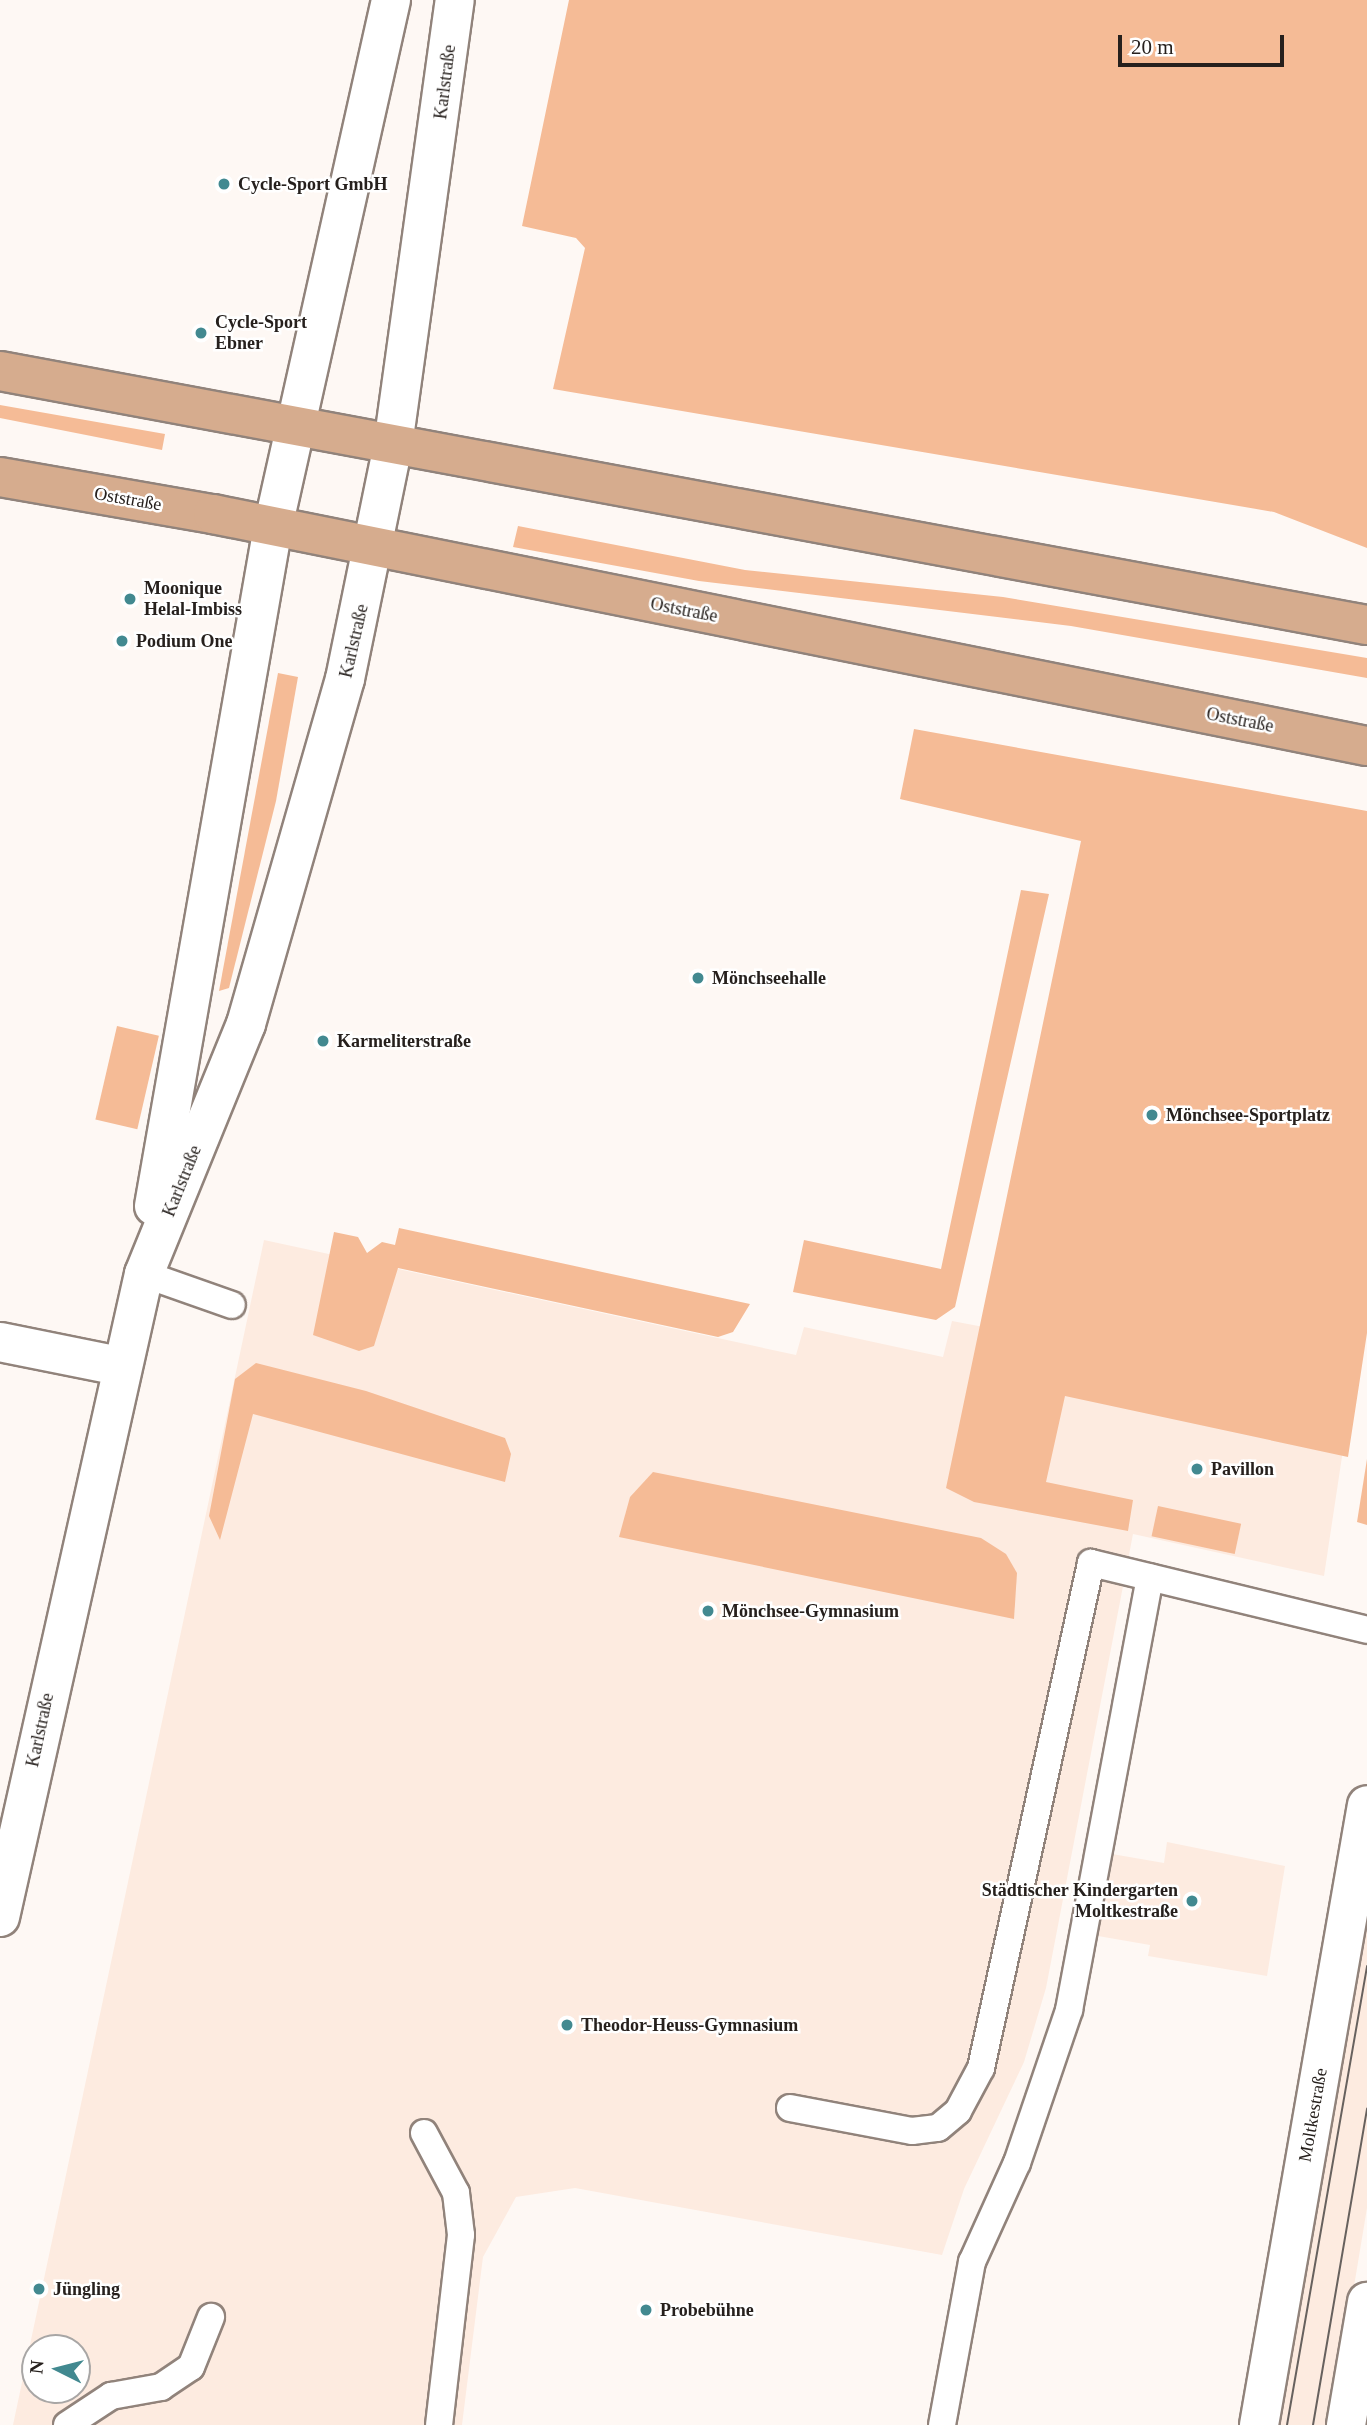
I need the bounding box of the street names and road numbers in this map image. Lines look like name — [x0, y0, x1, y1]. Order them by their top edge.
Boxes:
street label: Karlstraße — [430, 43, 460, 121]
street label: Oststraße — [93, 482, 163, 516]
street label: Oststraße — [649, 593, 719, 627]
street label: Karlstraße — [335, 602, 373, 680]
street label: Oststraße — [1205, 703, 1275, 737]
street label: Karlstraße — [158, 1142, 206, 1220]
street label: Karlstraße — [22, 1691, 58, 1769]
street label: Moltkestraße — [1294, 2066, 1332, 2164]

